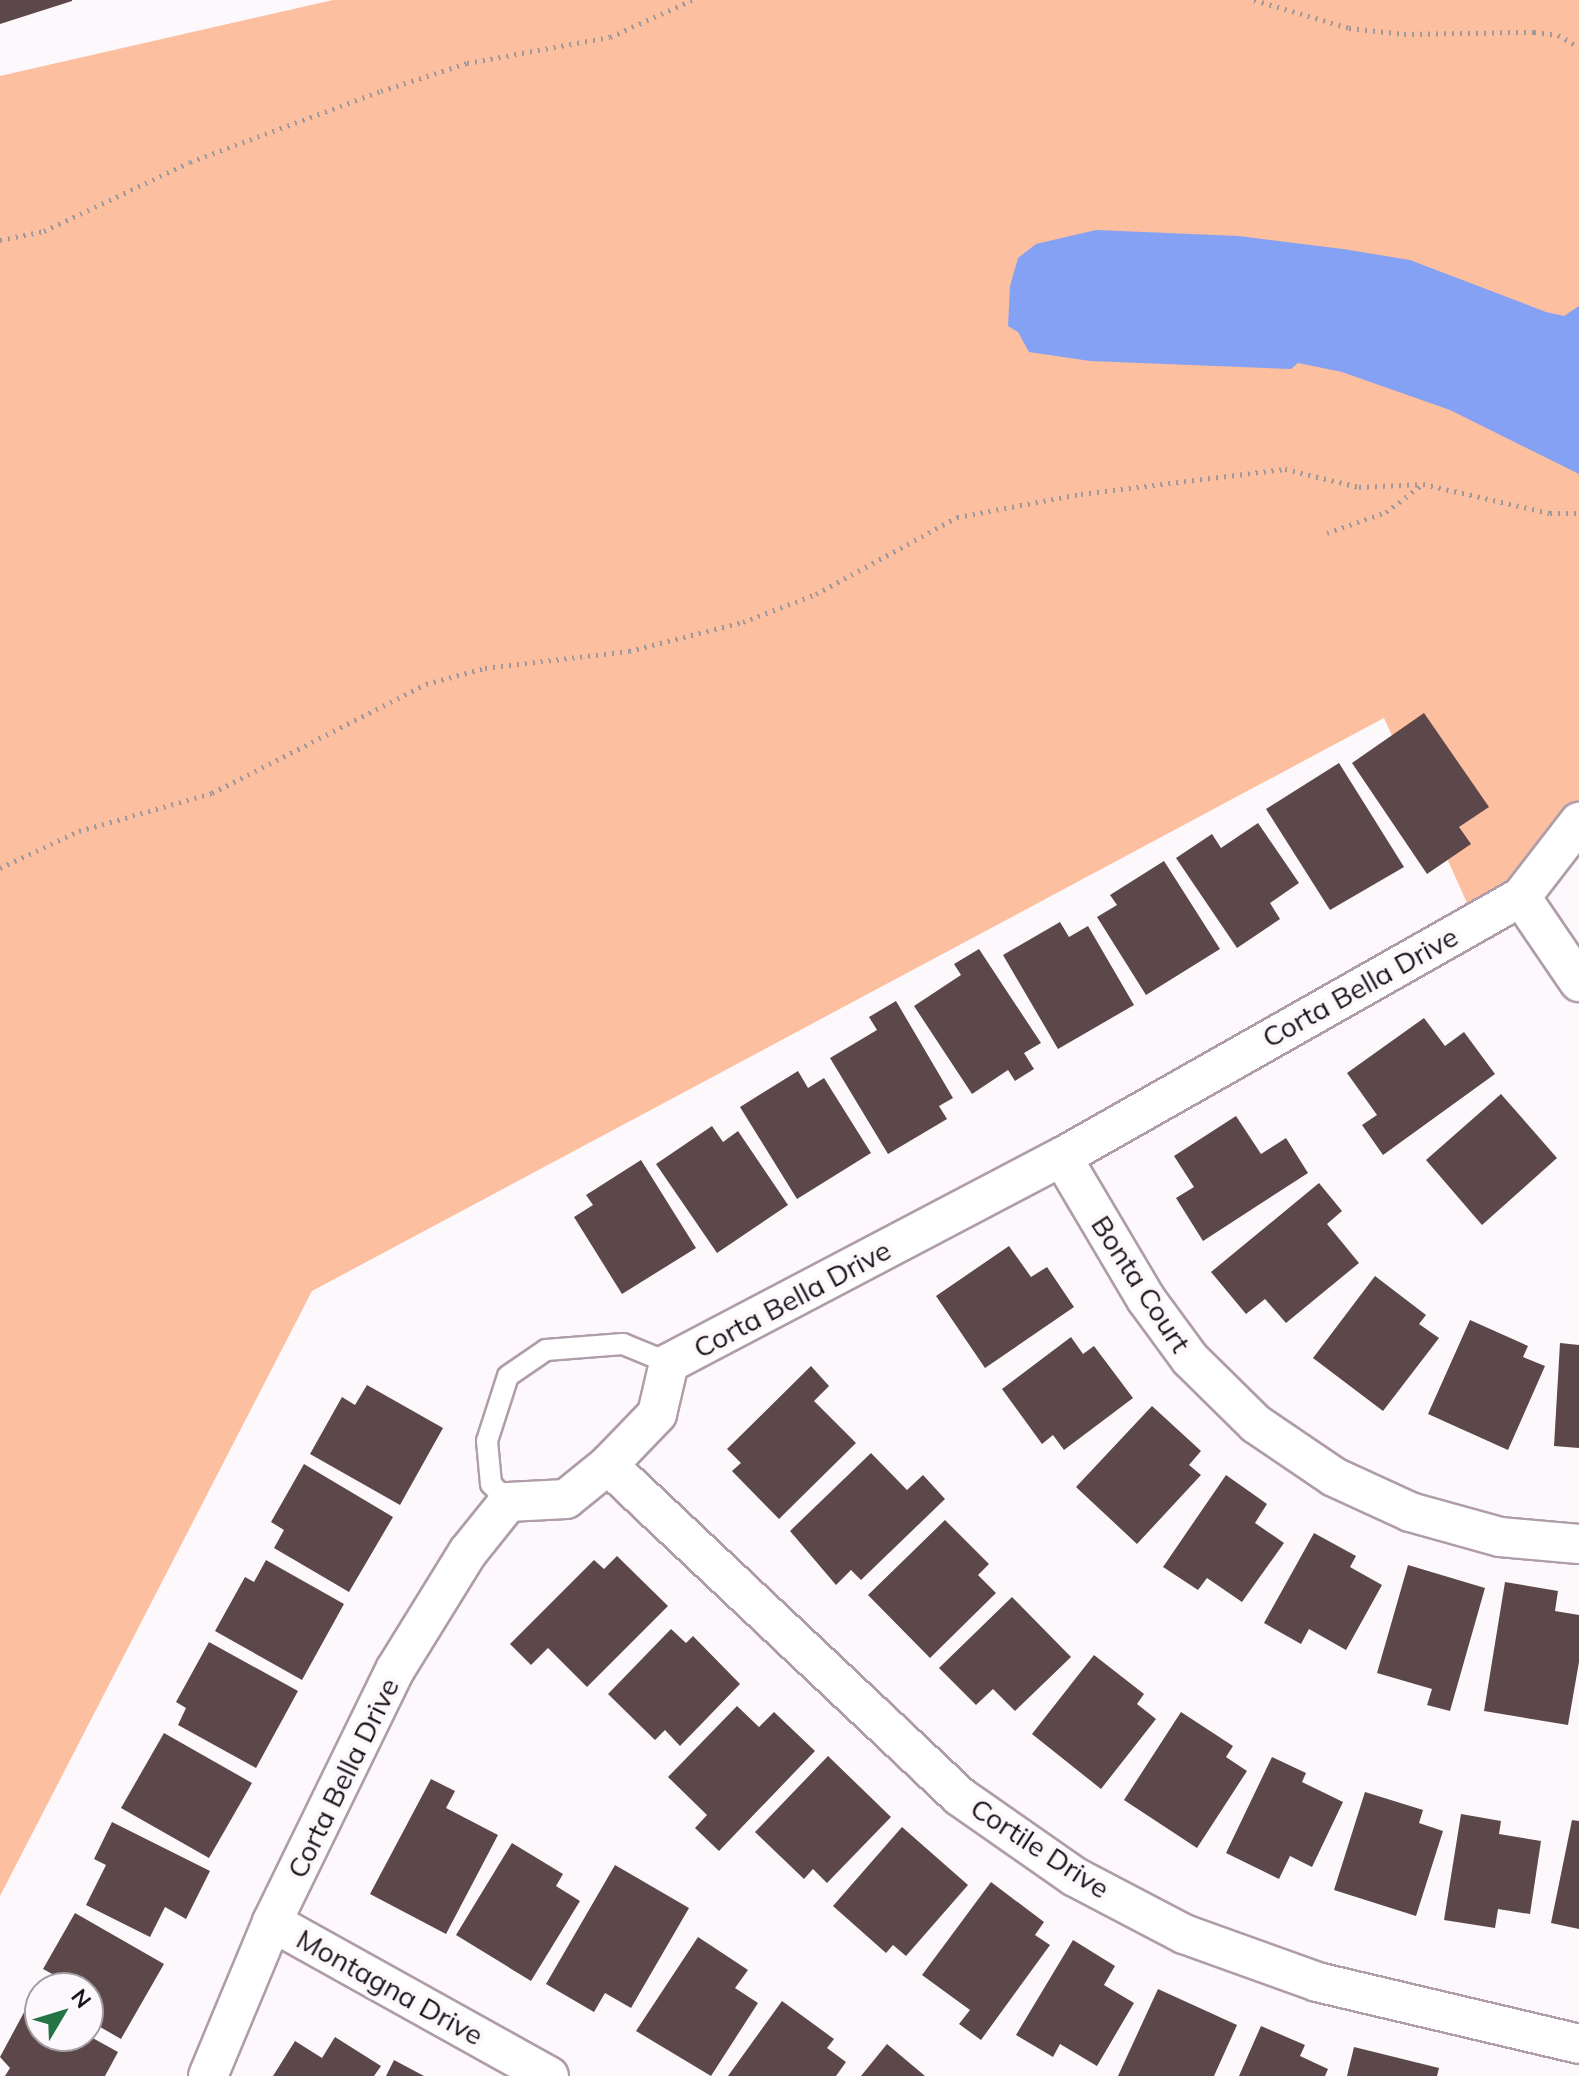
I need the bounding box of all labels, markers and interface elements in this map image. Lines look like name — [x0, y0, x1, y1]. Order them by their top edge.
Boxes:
street label: Corta Bella Drive — [1256, 919, 1464, 1055]
street label: Bonta Court — [1084, 1209, 1198, 1359]
street label: Corta Bella Drive — [688, 1233, 896, 1365]
street label: Corta Bella Drive — [280, 1673, 406, 1883]
street label: Cortile Drive — [964, 1791, 1116, 1905]
street label: Montagna Drive — [291, 1922, 489, 2052]
north arrow — [24, 1972, 104, 2052]
text: N — [65, 1983, 97, 2014]

